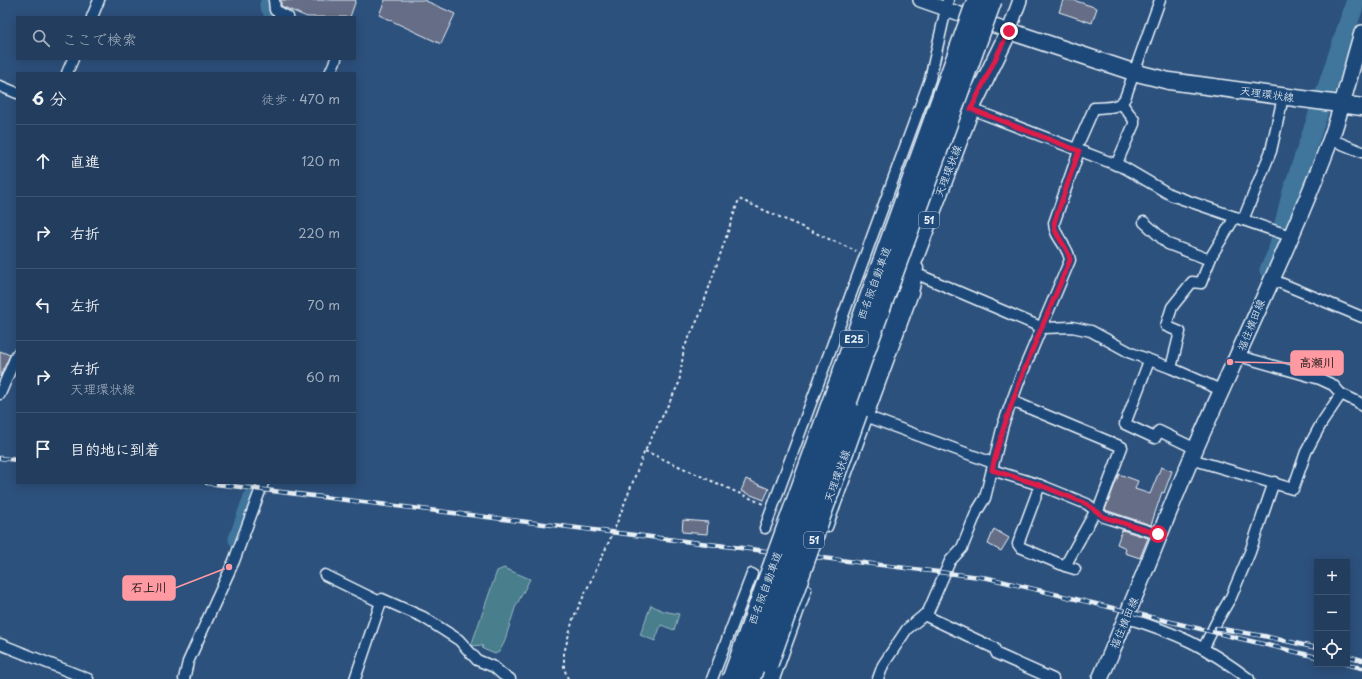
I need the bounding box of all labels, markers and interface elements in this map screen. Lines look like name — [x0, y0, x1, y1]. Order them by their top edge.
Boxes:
search box — [16, 16, 356, 60]
route end — [1000, 22, 1018, 40]
icon: search — [30, 27, 52, 49]
text: ここで検索 — [62, 27, 137, 50]
street label: 天理環状線 — [1239, 81, 1295, 106]
text: 6 分 — [32, 85, 66, 111]
text: 徒歩 · 470 m — [262, 89, 340, 108]
street label: 天理環状線 — [930, 142, 965, 200]
text: 直進 — [70, 149, 100, 172]
icon: ahead — [32, 150, 54, 172]
text: 120 m — [301, 151, 340, 170]
road number: 51 — [919, 212, 939, 228]
text: 右折 — [70, 221, 100, 244]
icon: right — [32, 222, 54, 244]
text: 220 m — [298, 223, 340, 242]
street label: 西名阪自動車道 — [852, 244, 895, 322]
text: 左折 — [70, 293, 100, 316]
icon: left — [32, 294, 54, 316]
text: 70 m — [307, 295, 340, 314]
street label: 福住横田線 — [1232, 296, 1269, 353]
road number: E25 — [840, 331, 868, 347]
callout: 高瀬川 — [1291, 351, 1343, 375]
text: 高瀬川 — [1299, 353, 1335, 371]
text: 右折 — [70, 356, 100, 379]
icon: right — [32, 366, 54, 388]
text: 60 m — [306, 367, 340, 386]
text: 天理環状線 — [70, 379, 135, 398]
text: 目的地に到着 — [70, 437, 160, 460]
icon: arrive — [32, 438, 54, 460]
street label: 天理環状線 — [819, 447, 854, 505]
route start — [1149, 525, 1167, 543]
road number: 51 — [804, 532, 824, 548]
street label: 西名阪自動車道 — [743, 549, 786, 627]
map controls — [1314, 559, 1350, 667]
button: + — [1314, 559, 1350, 595]
callout: 石上川 — [123, 576, 175, 600]
text: 石上川 — [131, 578, 167, 596]
street label: 福住横田線 — [1105, 594, 1142, 651]
button: − — [1314, 595, 1350, 631]
button: locate — [1314, 631, 1350, 667]

